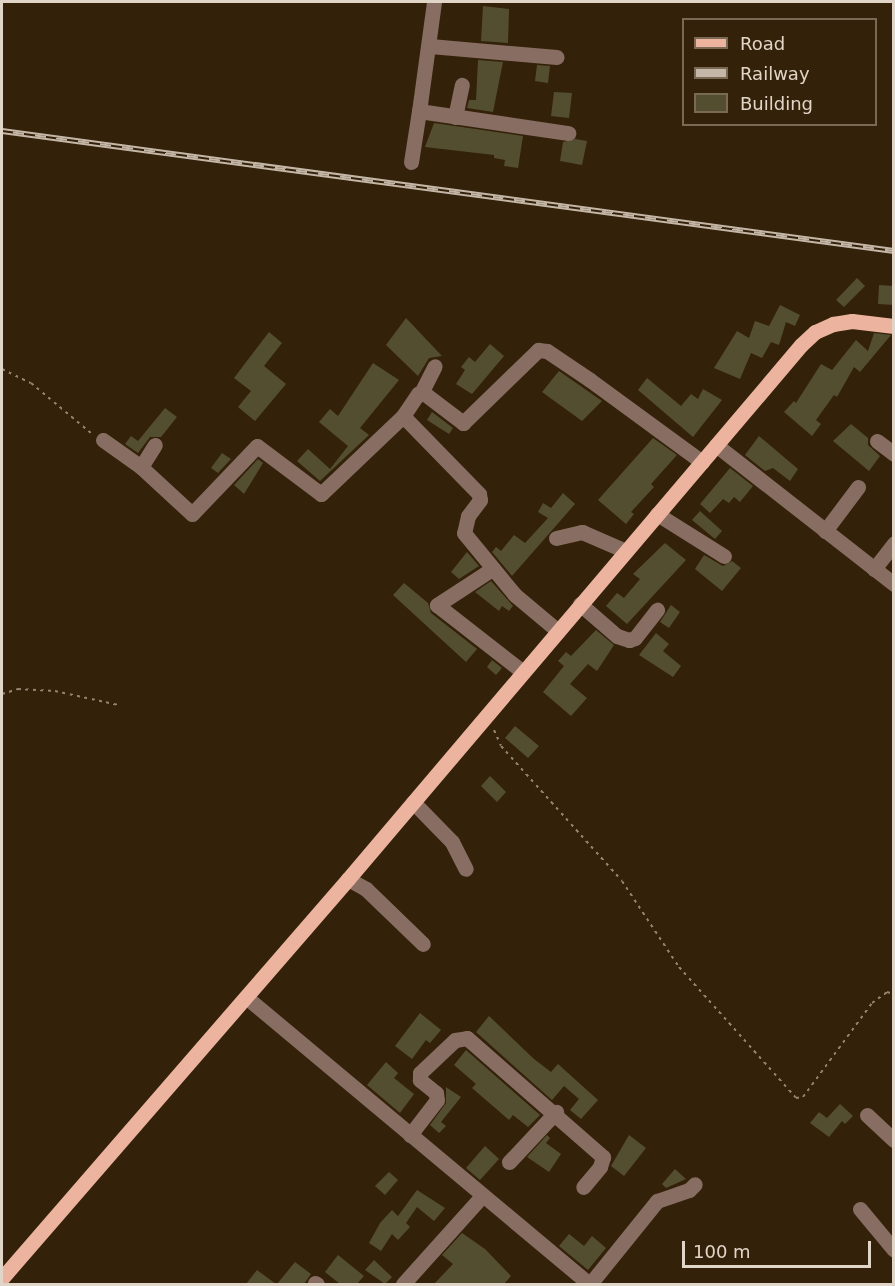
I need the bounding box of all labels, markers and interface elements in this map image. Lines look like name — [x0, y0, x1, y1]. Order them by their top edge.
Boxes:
legend — [682, 18, 877, 126]
text: Road — [740, 33, 785, 54]
text: Railway — [740, 63, 810, 84]
text: Building — [740, 93, 813, 114]
scale bar — [685, 1229, 874, 1267]
text: 100 m — [693, 1241, 751, 1262]

